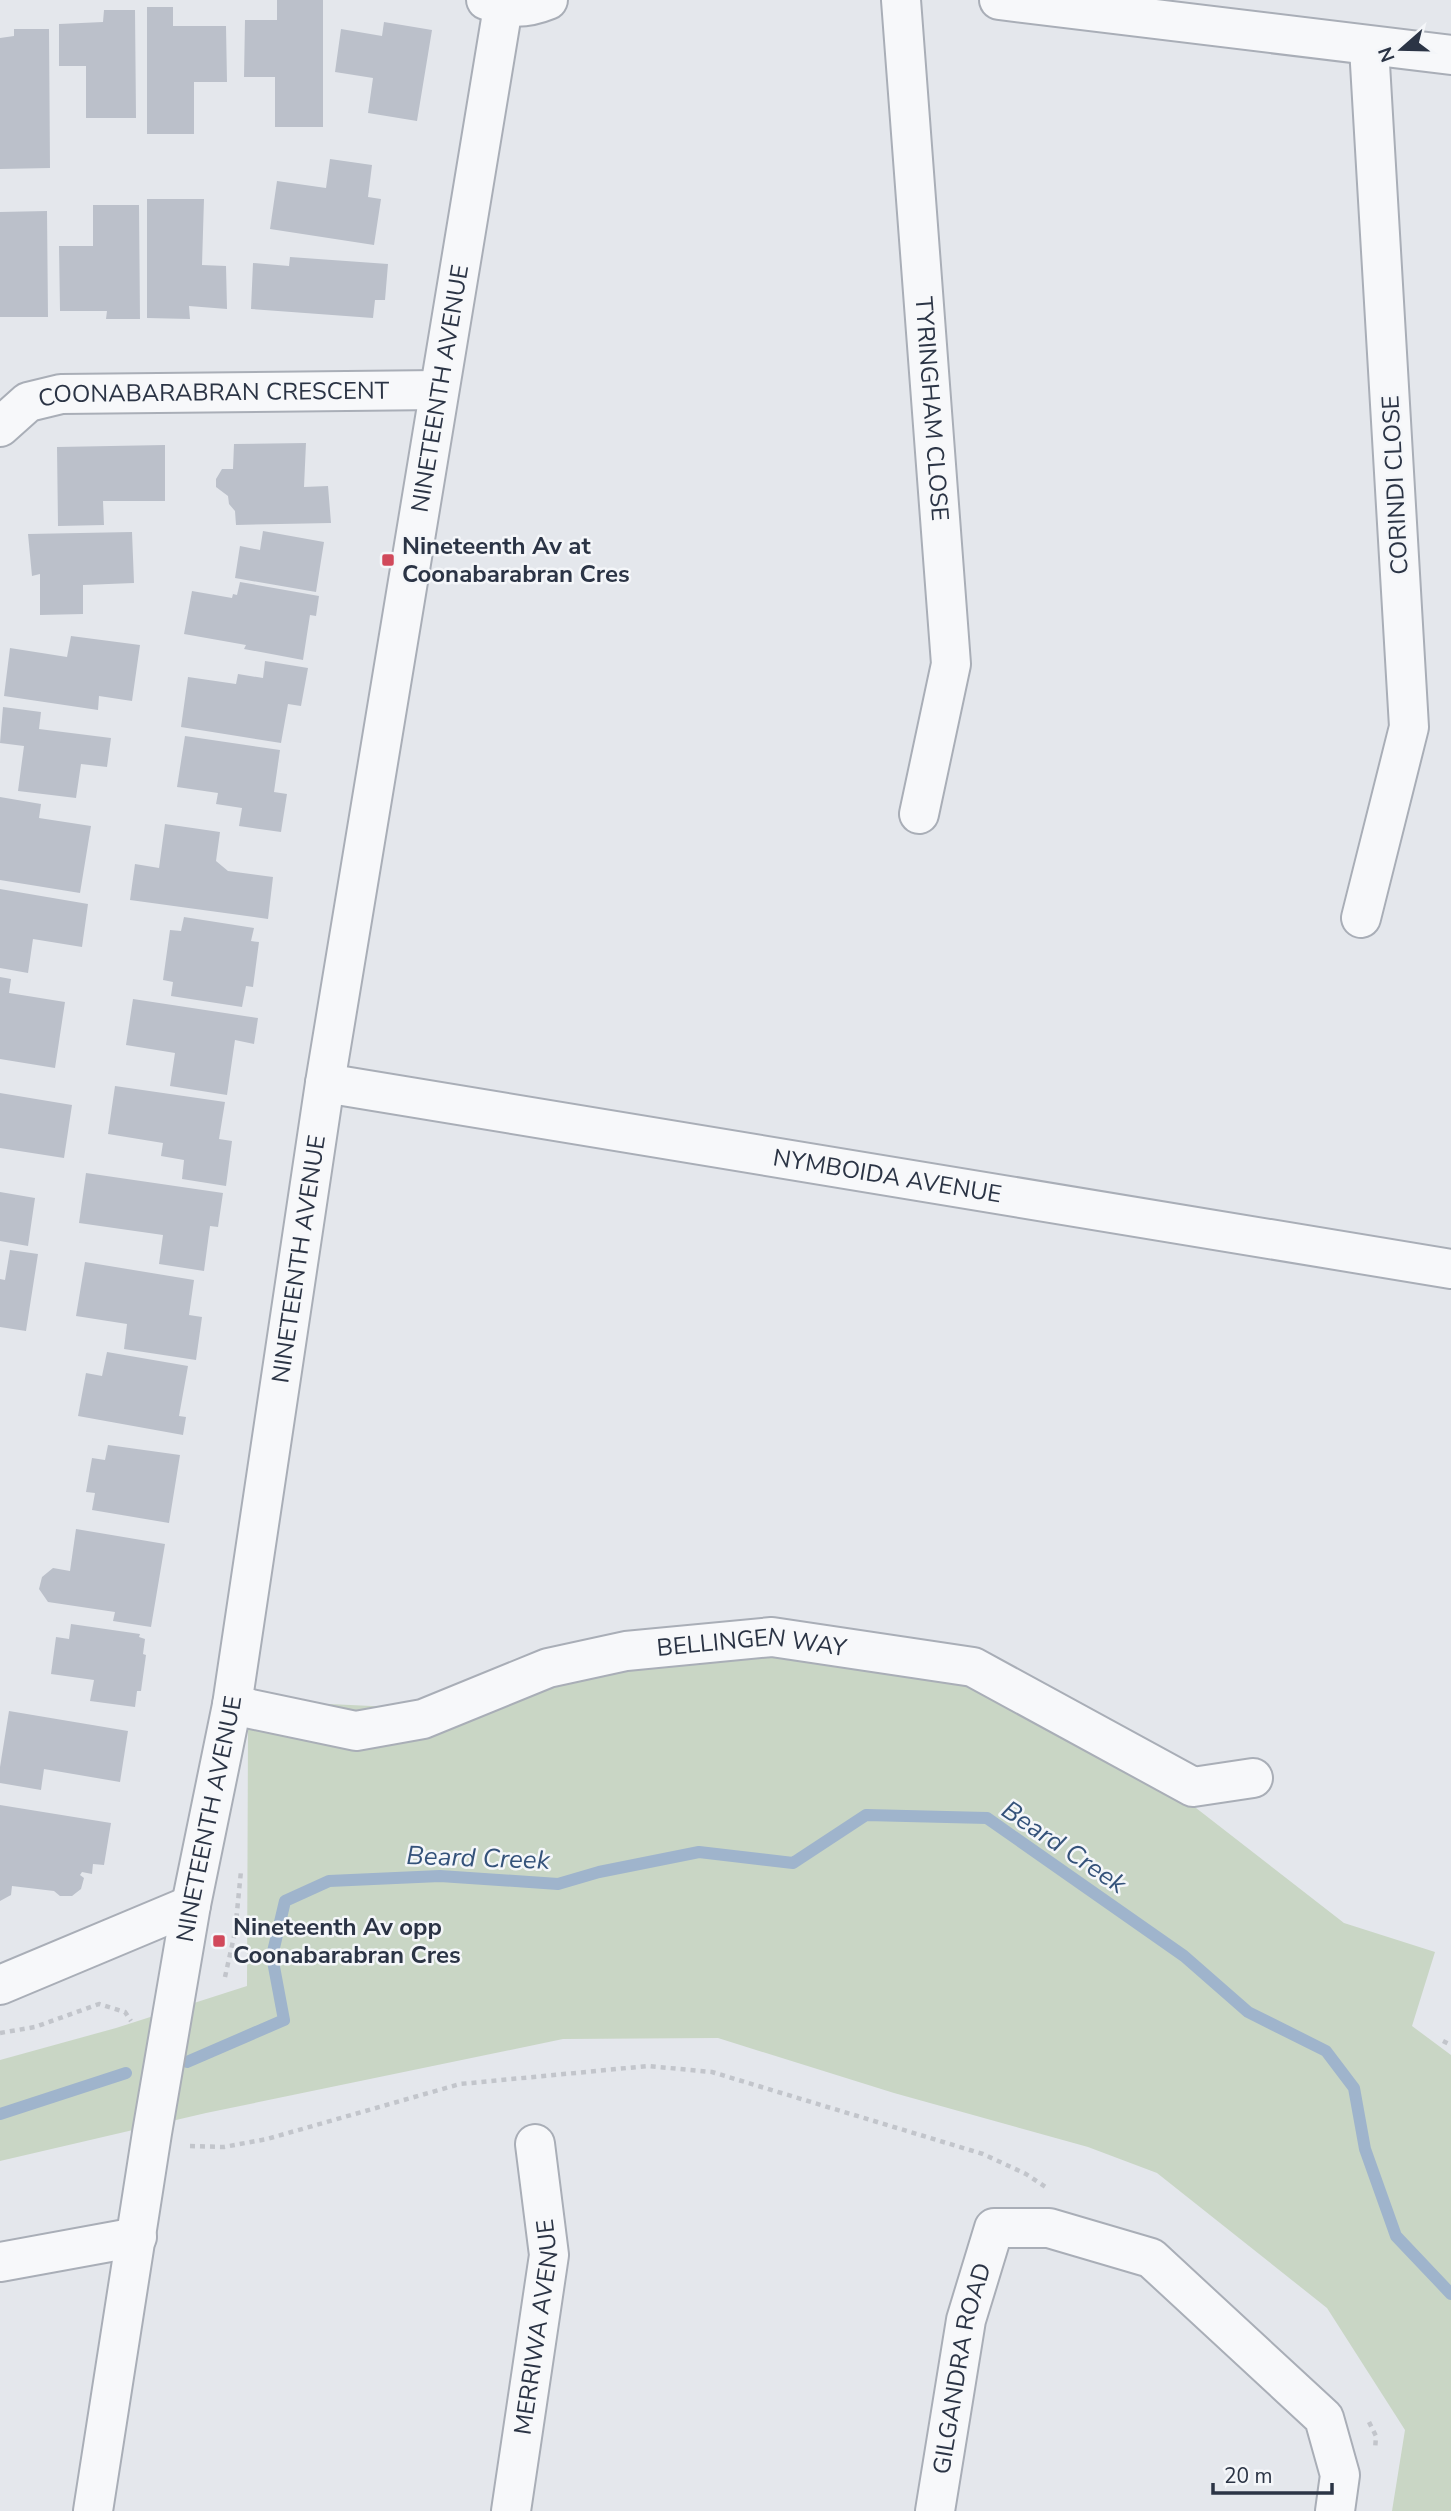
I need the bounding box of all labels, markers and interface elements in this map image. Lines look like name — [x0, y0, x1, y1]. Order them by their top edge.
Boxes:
north arrow — [1367, 14, 1437, 84]
text: N — [1372, 43, 1402, 66]
street label: NINETEENTH AVENUE — [404, 262, 476, 515]
street label: TYRINGHAM CLOSE — [907, 296, 956, 522]
street label: COONABARABRAN CRESCENT — [35, 375, 390, 415]
street label: CORINDI CLOSE — [1374, 394, 1416, 576]
place label: Nineteenth Av at Coonabarabran Cres — [402, 530, 630, 590]
marker: Nineteenth Av at Coonabarabran Cres — [380, 552, 396, 568]
street label: NINETEENTH AVENUE — [264, 1133, 333, 1385]
street label: NYMBOIDA AVENUE — [771, 1141, 1004, 1211]
street label: BELLINGEN WAY — [655, 1621, 849, 1664]
street label: NINETEENTH AVENUE — [169, 1694, 249, 1944]
water label: Beard Creek — [995, 1792, 1134, 1902]
water label: Beard Creek — [406, 1838, 551, 1878]
place label: Nineteenth Av opp Coonabarabran Cres — [233, 1911, 461, 1971]
marker: Nineteenth Av opp Coonabarabran Cres — [211, 1933, 227, 1949]
street label: MERRIWA AVENUE — [507, 2217, 565, 2437]
street label: GILGANDRA ROAD — [925, 2259, 999, 2477]
scale bar — [1213, 2452, 1332, 2496]
text: 20 m — [1224, 2462, 1273, 2490]

